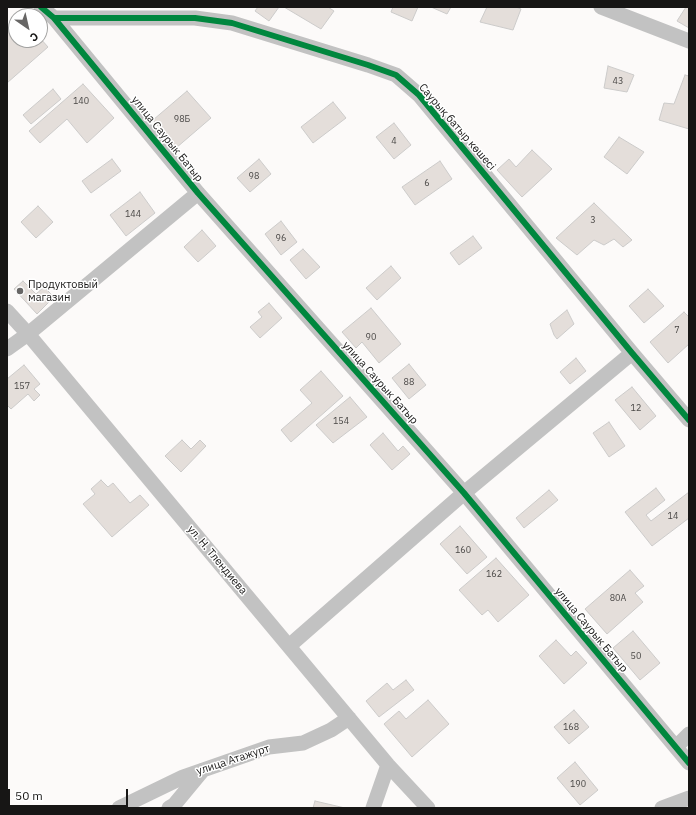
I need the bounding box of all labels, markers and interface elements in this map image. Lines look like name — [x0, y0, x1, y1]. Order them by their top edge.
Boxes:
north arrow — [8, 8, 48, 48]
text: С — [27, 29, 41, 45]
house number: 43 — [613, 76, 623, 86]
street label: Саурық батыр көшесі — [416, 81, 498, 173]
street label: улица Саурык Батыр — [128, 94, 206, 184]
house number: 140 — [73, 96, 89, 106]
house number: 98Б — [174, 114, 190, 124]
house number: 4 — [391, 136, 397, 146]
house number: 98 — [249, 171, 259, 181]
house number: 6 — [424, 178, 430, 188]
house number: 144 — [125, 209, 141, 219]
house number: 3 — [590, 215, 596, 225]
house number: 96 — [276, 233, 286, 243]
place label: Продуктовый магазин — [28, 278, 98, 304]
marker: Продуктовый магазин — [15, 286, 25, 296]
house number: 7 — [674, 325, 680, 335]
house number: 90 — [366, 332, 376, 342]
street label: улица Саурык Батыр — [340, 339, 420, 427]
house number: 88 — [404, 377, 414, 387]
house number: 157 — [14, 381, 30, 391]
house number: 12 — [631, 403, 641, 413]
house number: 154 — [333, 416, 349, 426]
house number: 14 — [668, 511, 678, 521]
street label: ул. Н. Тлендиева — [184, 523, 250, 597]
house number: 160 — [455, 545, 471, 555]
house number: 162 — [486, 569, 502, 579]
street label: улица Саурык Батыр — [552, 585, 630, 675]
house number: 80А — [610, 593, 626, 603]
house number: 50 — [631, 651, 641, 661]
house number: 168 — [563, 722, 579, 732]
street label: улица Атажурт — [195, 742, 271, 778]
house number: 190 — [570, 779, 586, 789]
scale bar — [10, 781, 130, 807]
text: 50 m — [15, 788, 43, 803]

